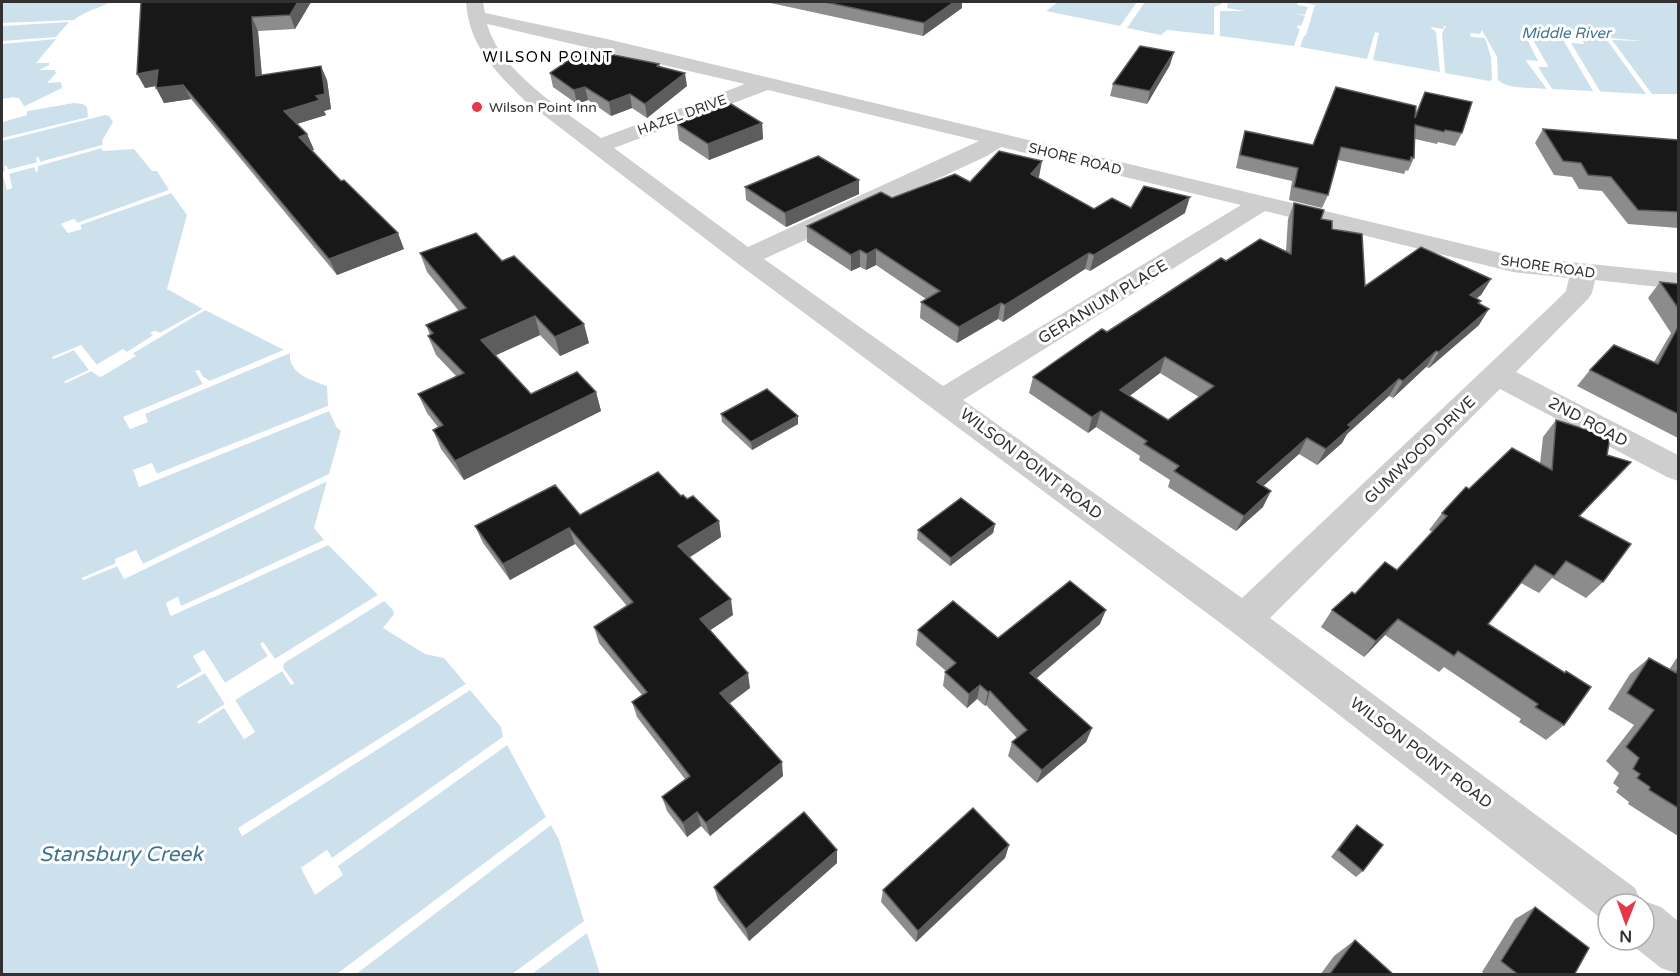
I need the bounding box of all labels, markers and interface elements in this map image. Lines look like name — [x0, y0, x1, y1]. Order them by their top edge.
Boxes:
water label: Middle River — [1521, 24, 1613, 42]
district label: WILSON POINT — [482, 48, 614, 66]
street label: HAZEL DRIVE — [635, 91, 729, 139]
place label: Wilson Point Inn — [489, 99, 597, 116]
marker: Wilson Point Inn — [470, 100, 484, 114]
street label: SHORE ROAD — [1027, 139, 1123, 179]
street label: SHORE ROAD — [1500, 252, 1596, 282]
street label: GERANIUM PLACE — [1035, 255, 1171, 349]
street label: GUMWOOD DRIVE — [1360, 392, 1480, 508]
street label: 2ND ROAD — [1545, 393, 1631, 451]
street label: WILSON POINT ROAD — [956, 404, 1106, 524]
street label: WILSON POINT ROAD — [1346, 693, 1496, 813]
water label: Stansbury Creek — [39, 842, 204, 867]
north arrow — [1596, 892, 1656, 952]
text: N — [1619, 926, 1632, 946]

